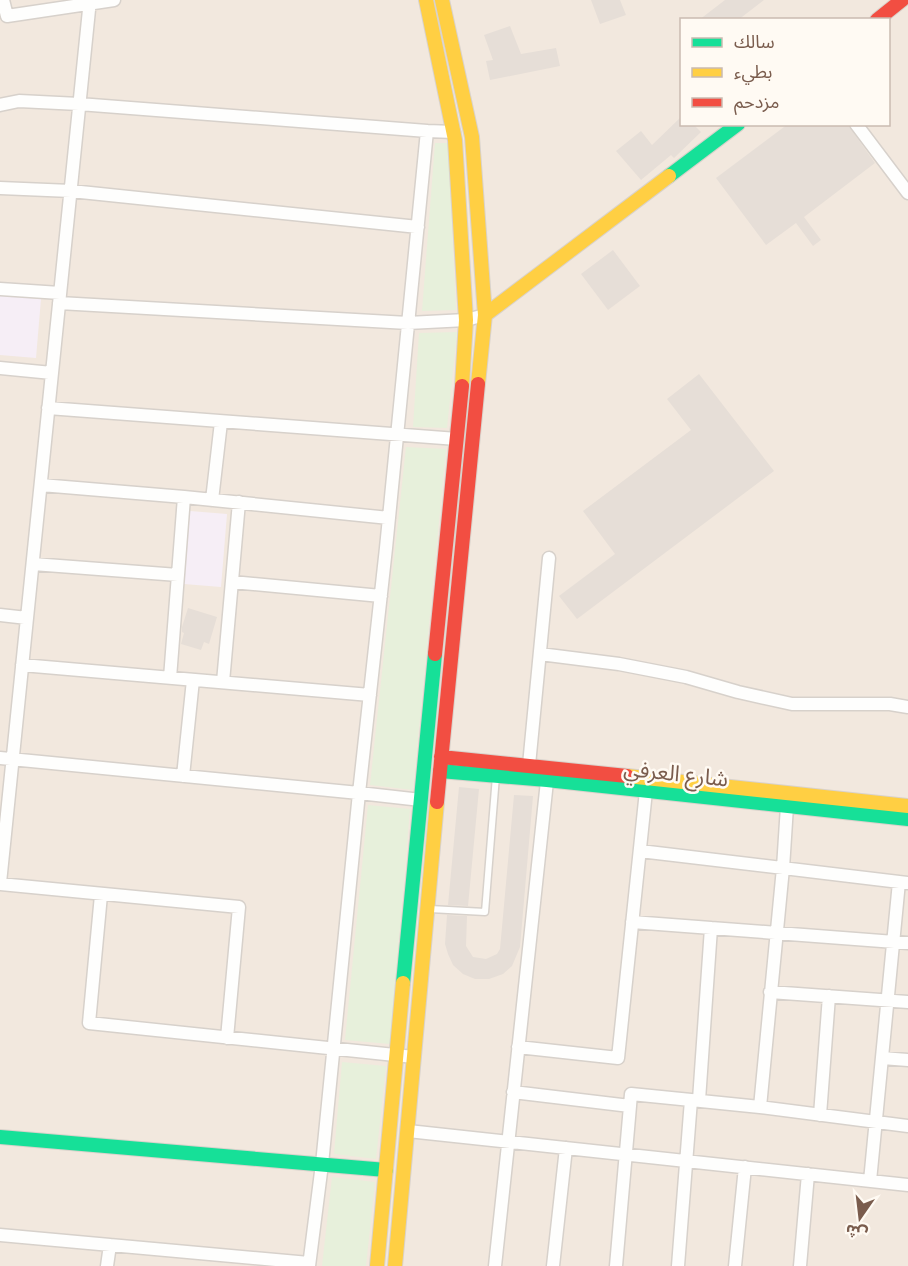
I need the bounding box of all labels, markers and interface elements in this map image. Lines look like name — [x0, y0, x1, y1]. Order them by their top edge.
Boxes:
legend — [680, 18, 890, 126]
text: سالك — [734, 30, 775, 53]
text: بطيء — [734, 60, 772, 85]
text: مزدحم — [734, 90, 779, 115]
street label: شارع العرفي — [622, 754, 730, 796]
north arrow — [830, 1188, 890, 1248]
text: ش — [843, 1220, 869, 1245]

